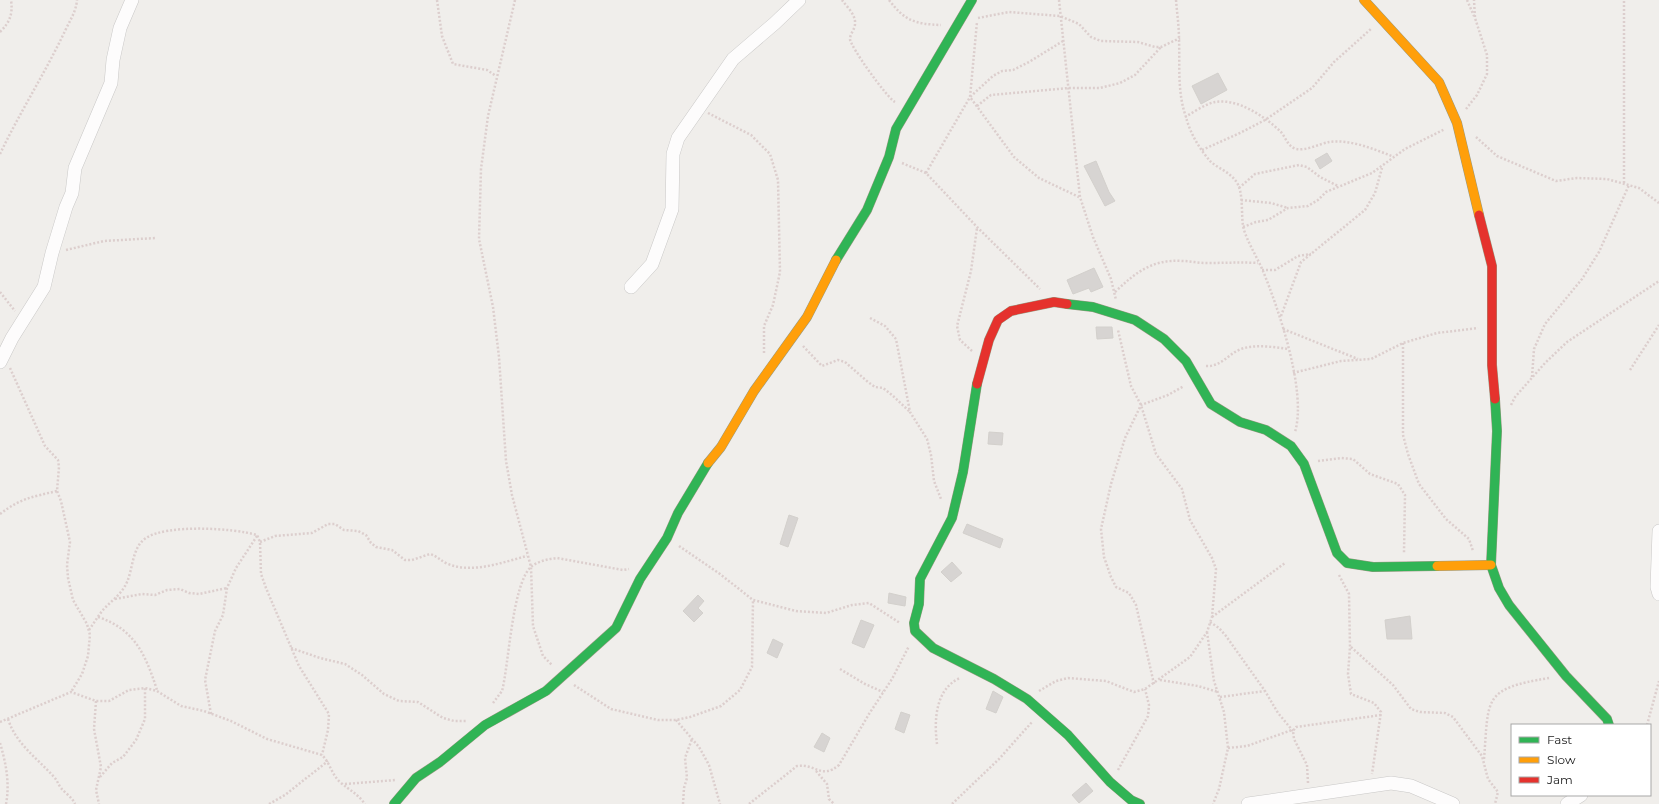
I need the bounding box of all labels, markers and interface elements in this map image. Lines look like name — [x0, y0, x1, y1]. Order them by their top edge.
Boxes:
legend — [1511, 724, 1651, 796]
text: Fast — [1547, 732, 1572, 747]
text: Slow — [1547, 752, 1576, 767]
text: Jam — [1546, 772, 1573, 787]

